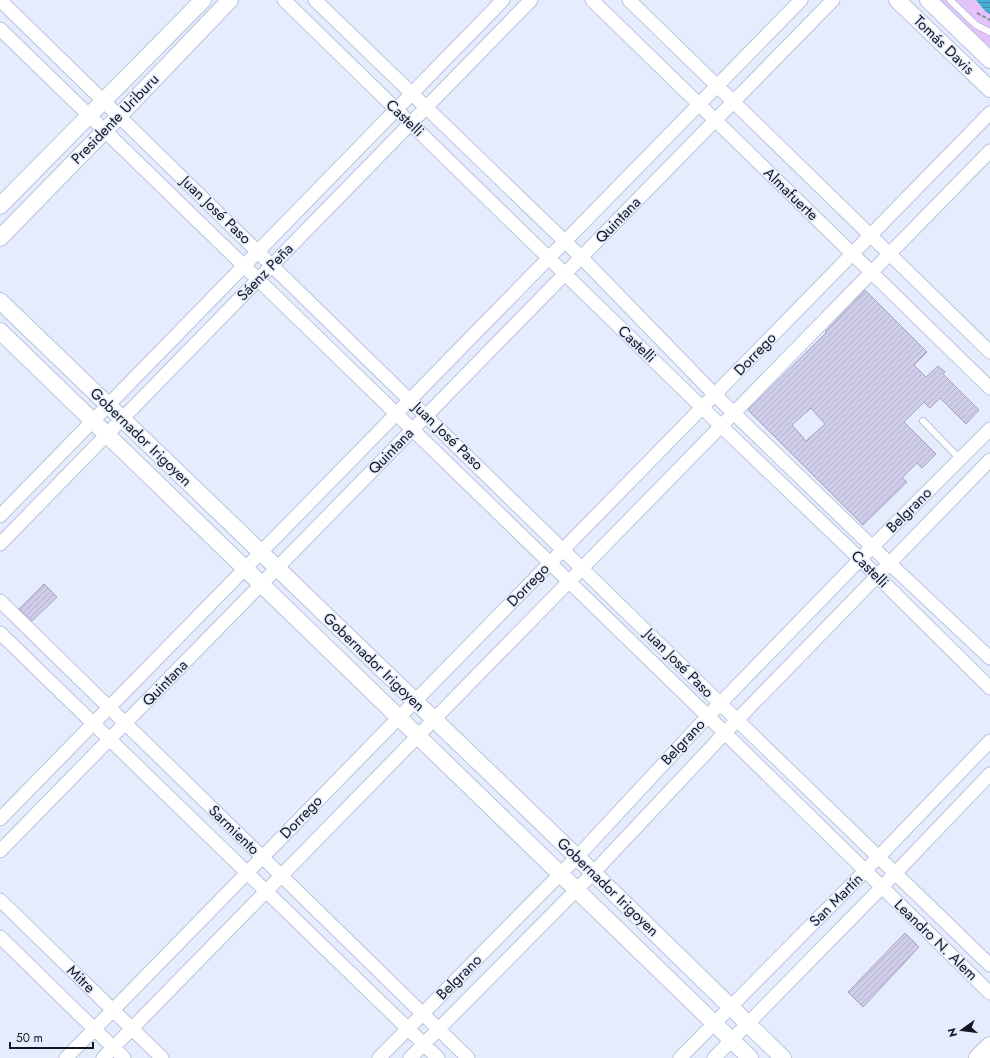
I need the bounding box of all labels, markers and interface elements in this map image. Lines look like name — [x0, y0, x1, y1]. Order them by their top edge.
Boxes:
street label: Tomás Davis — [909, 10, 979, 80]
street label: Presidente Uriburu — [66, 69, 164, 169]
street label: Castelli — [381, 94, 429, 142]
street label: Almafuerte — [759, 162, 824, 226]
street label: Juan José Paso — [174, 169, 256, 249]
street label: Quintana — [590, 192, 646, 248]
street label: Sáenz Peña — [232, 238, 298, 306]
street label: Castelli — [613, 320, 661, 368]
street label: Dorrego — [729, 327, 781, 381]
street label: Gobernador Irigoyen — [85, 383, 197, 491]
street label: Juan José Paso — [406, 395, 488, 475]
street label: Quintana — [363, 423, 419, 479]
street label: Belgrano — [881, 482, 937, 538]
street label: Castelli — [846, 545, 894, 593]
street label: Dorrego — [502, 558, 554, 612]
street label: Gobernador Irigoyen — [318, 608, 430, 716]
street label: Juan José Paso — [638, 622, 719, 703]
street label: Quintana — [137, 655, 193, 711]
street label: Belgrano — [656, 714, 710, 770]
street label: Dorrego — [275, 790, 327, 844]
street label: Sarmiento — [203, 800, 265, 860]
street label: Gobernador Irigoyen — [552, 833, 664, 941]
street label: San Martín — [804, 868, 868, 932]
street label: Leandro N. Alem — [889, 894, 983, 986]
street label: Belgrano — [431, 949, 487, 1005]
street label: Mitre — [62, 960, 100, 998]
north arrow — [942, 1010, 982, 1050]
scale bar — [10, 1024, 93, 1050]
text: N — [943, 1026, 961, 1039]
text: 50 m — [16, 1029, 43, 1047]

